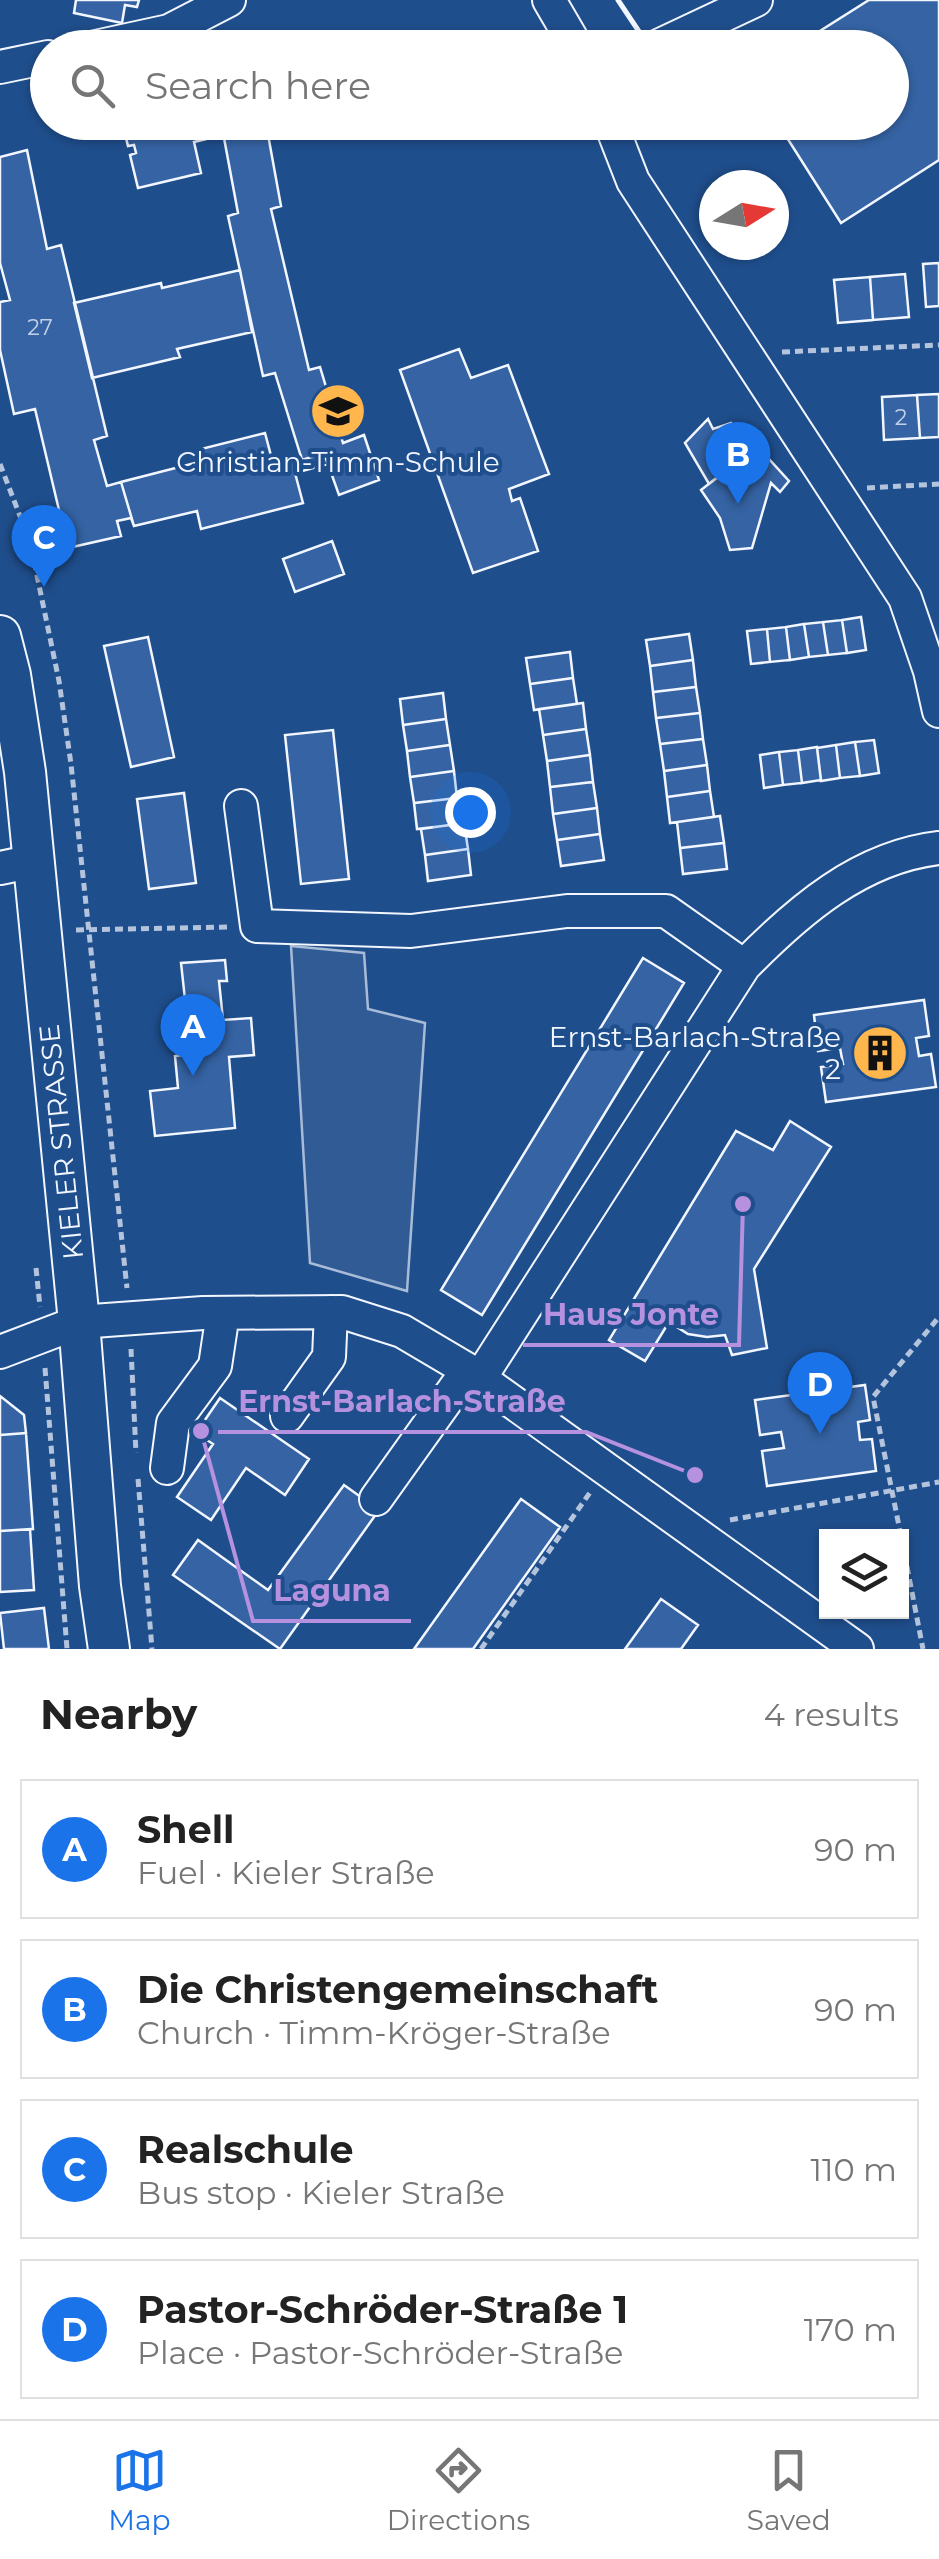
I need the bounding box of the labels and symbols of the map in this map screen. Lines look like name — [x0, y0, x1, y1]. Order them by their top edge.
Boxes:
north arrow — [699, 170, 789, 260]
house number: 27 — [27, 314, 53, 341]
school or university icon: Christian-Timm-Schule — [308, 381, 368, 441]
house number: 2 — [895, 404, 907, 431]
pin: B — [706, 422, 770, 504]
place label: Christian-Timm-Schule — [176, 445, 500, 479]
pin: C — [12, 504, 76, 587]
your location — [445, 787, 496, 838]
pin: A — [160, 994, 226, 1076]
place label: Ernst-Barlach-Straße 2 — [549, 1020, 841, 1086]
street label: KIELER STRASSE — [32, 1023, 90, 1261]
building icon: Ernst-Barlach-Straße 2 — [850, 1023, 910, 1083]
callout: Haus Jonte — [523, 1285, 739, 1345]
text: Haus Jonte — [543, 1296, 719, 1333]
pin: D — [788, 1352, 852, 1434]
callout: Ernst-Barlach-Straße — [218, 1372, 586, 1432]
text: Ernst-Barlach-Straße — [238, 1383, 566, 1420]
callout: Laguna — [253, 1561, 411, 1621]
text: Laguna — [273, 1572, 391, 1609]

